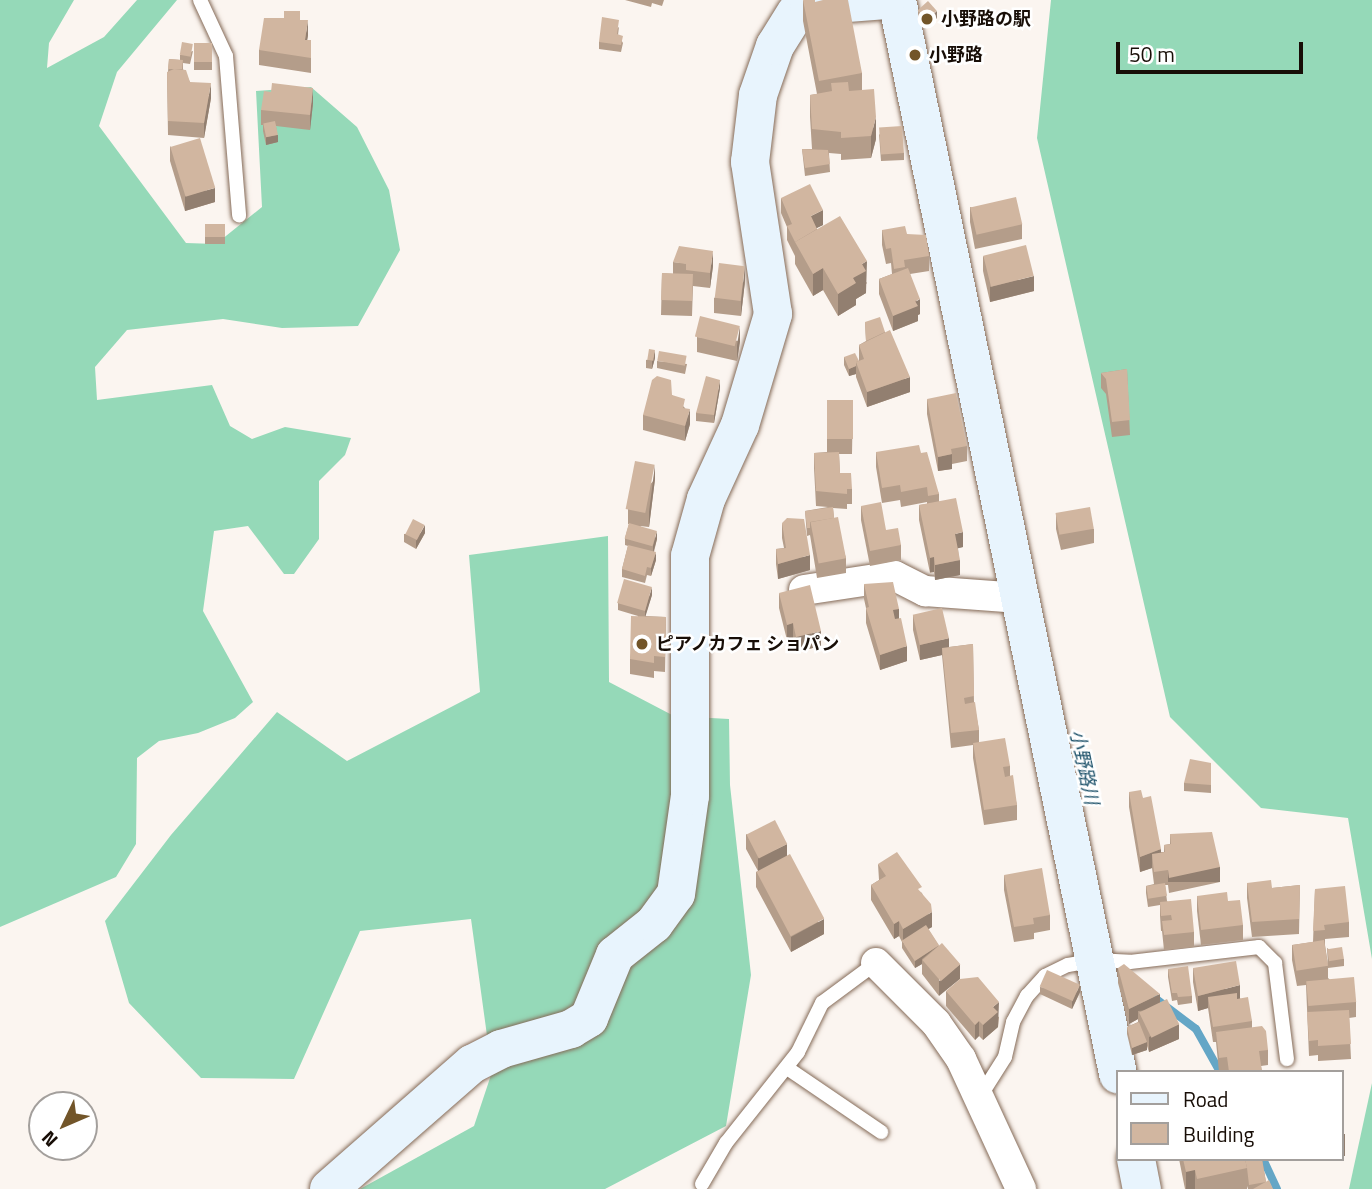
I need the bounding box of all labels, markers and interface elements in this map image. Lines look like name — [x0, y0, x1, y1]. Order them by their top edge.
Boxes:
place label: 小野路の駅 — [941, 8, 1031, 30]
marker: 小野路の駅 — [919, 11, 935, 27]
scale bar — [1120, 28, 1307, 72]
text: 50 m — [1129, 38, 1175, 70]
place label: 小野路 — [929, 44, 983, 66]
marker: 小野路 — [907, 47, 923, 63]
place label: ピアノカフェ ショパン — [656, 633, 840, 655]
marker: ピアノカフェ ショパン — [634, 636, 650, 652]
water label: 小野路川 — [1066, 727, 1104, 807]
legend — [1116, 1070, 1344, 1161]
text: Road — [1183, 1083, 1228, 1115]
north arrow — [28, 1091, 98, 1161]
text: Building — [1183, 1118, 1254, 1150]
text: N — [34, 1125, 64, 1154]

